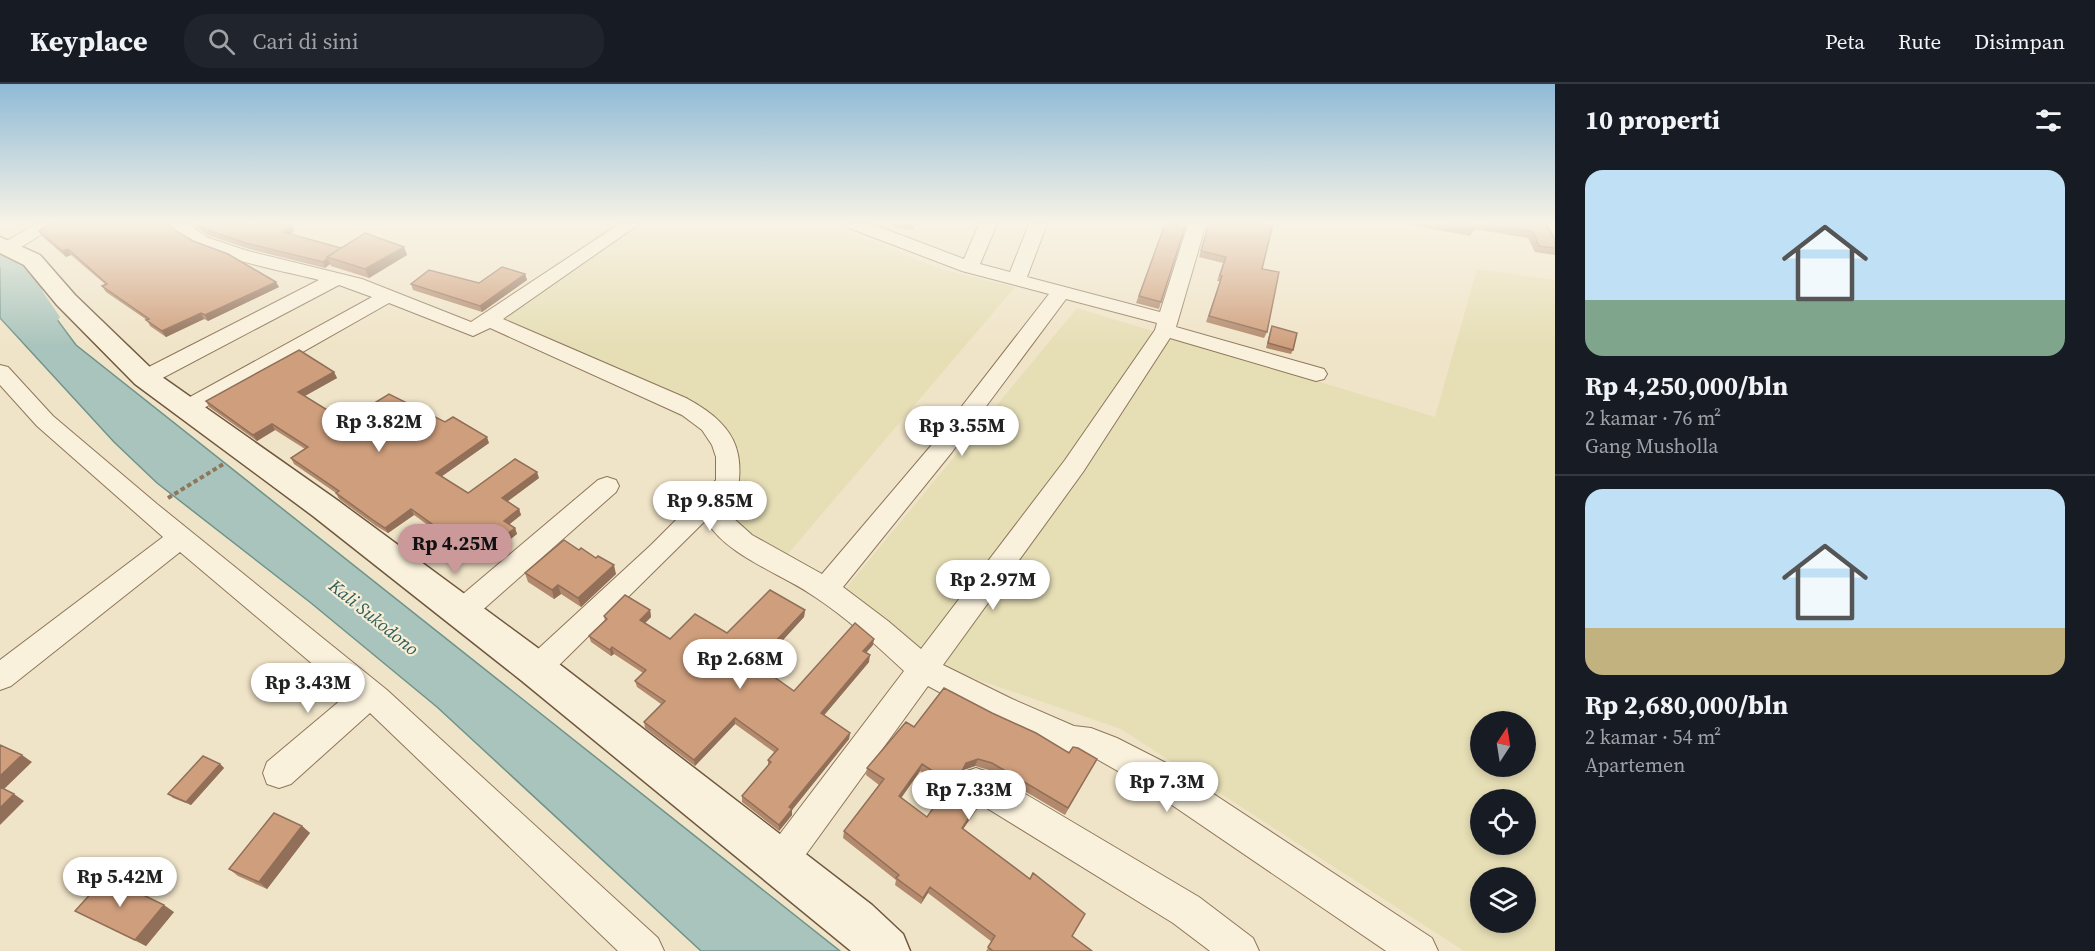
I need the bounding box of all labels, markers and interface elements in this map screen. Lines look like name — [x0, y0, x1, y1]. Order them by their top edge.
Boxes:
search box — [184, 14, 604, 68]
text: Keyplace — [30, 22, 148, 60]
icon: search — [205, 25, 238, 58]
text: Cari di sini — [253, 26, 359, 56]
text: Peta — [1825, 27, 1865, 56]
text: Rute — [1898, 27, 1941, 56]
text: Disimpan — [1974, 27, 2065, 56]
text: 10 properti — [1585, 102, 1720, 138]
icon: filters — [2032, 104, 2065, 137]
icon: home — [1771, 209, 1879, 317]
text: Rp 4,250,000/bln — [1585, 368, 1788, 404]
pin: Rp 3.82M — [317, 402, 441, 453]
text: 2 kamar · 76 m² — [1585, 404, 1721, 432]
pin: Rp 3.55M — [900, 406, 1024, 457]
text: Rp 3.82M — [336, 407, 422, 435]
text: Rp 3.55M — [919, 411, 1005, 439]
text: Gang Musholla — [1585, 432, 1718, 460]
pin: Rp 9.85M — [648, 481, 772, 532]
text: Rp 9.85M — [667, 486, 753, 514]
pin: Rp 4.25M — [393, 524, 517, 575]
icon: home — [1771, 528, 1879, 636]
text: Rp 4.25M — [412, 529, 498, 557]
pin: Rp 2.97M — [931, 560, 1055, 611]
text: Rp 2.97M — [950, 565, 1036, 593]
water label: Kali Sukodono — [323, 572, 424, 661]
pin: Rp 2.68M — [678, 639, 802, 690]
text: Rp 2.68M — [697, 644, 783, 672]
pin: Rp 3.43M — [246, 663, 370, 714]
text: Rp 3.43M — [265, 668, 351, 696]
text: Rp 2,680,000/bln — [1585, 687, 1788, 723]
north arrow — [1470, 711, 1536, 777]
map controls — [1470, 711, 1536, 933]
text: 2 kamar · 54 m² — [1585, 723, 1721, 751]
text: Apartemen — [1585, 751, 1685, 779]
pin: Rp 7.3M — [1112, 762, 1222, 813]
text: Rp 7.3M — [1129, 767, 1205, 795]
pin: Rp 7.33M — [907, 770, 1031, 821]
text: Rp 7.33M — [926, 775, 1012, 803]
button: locate — [1470, 789, 1536, 855]
pin: Rp 5.42M — [58, 857, 182, 908]
text: Rp 5.42M — [77, 862, 163, 890]
button: layers — [1470, 867, 1536, 933]

